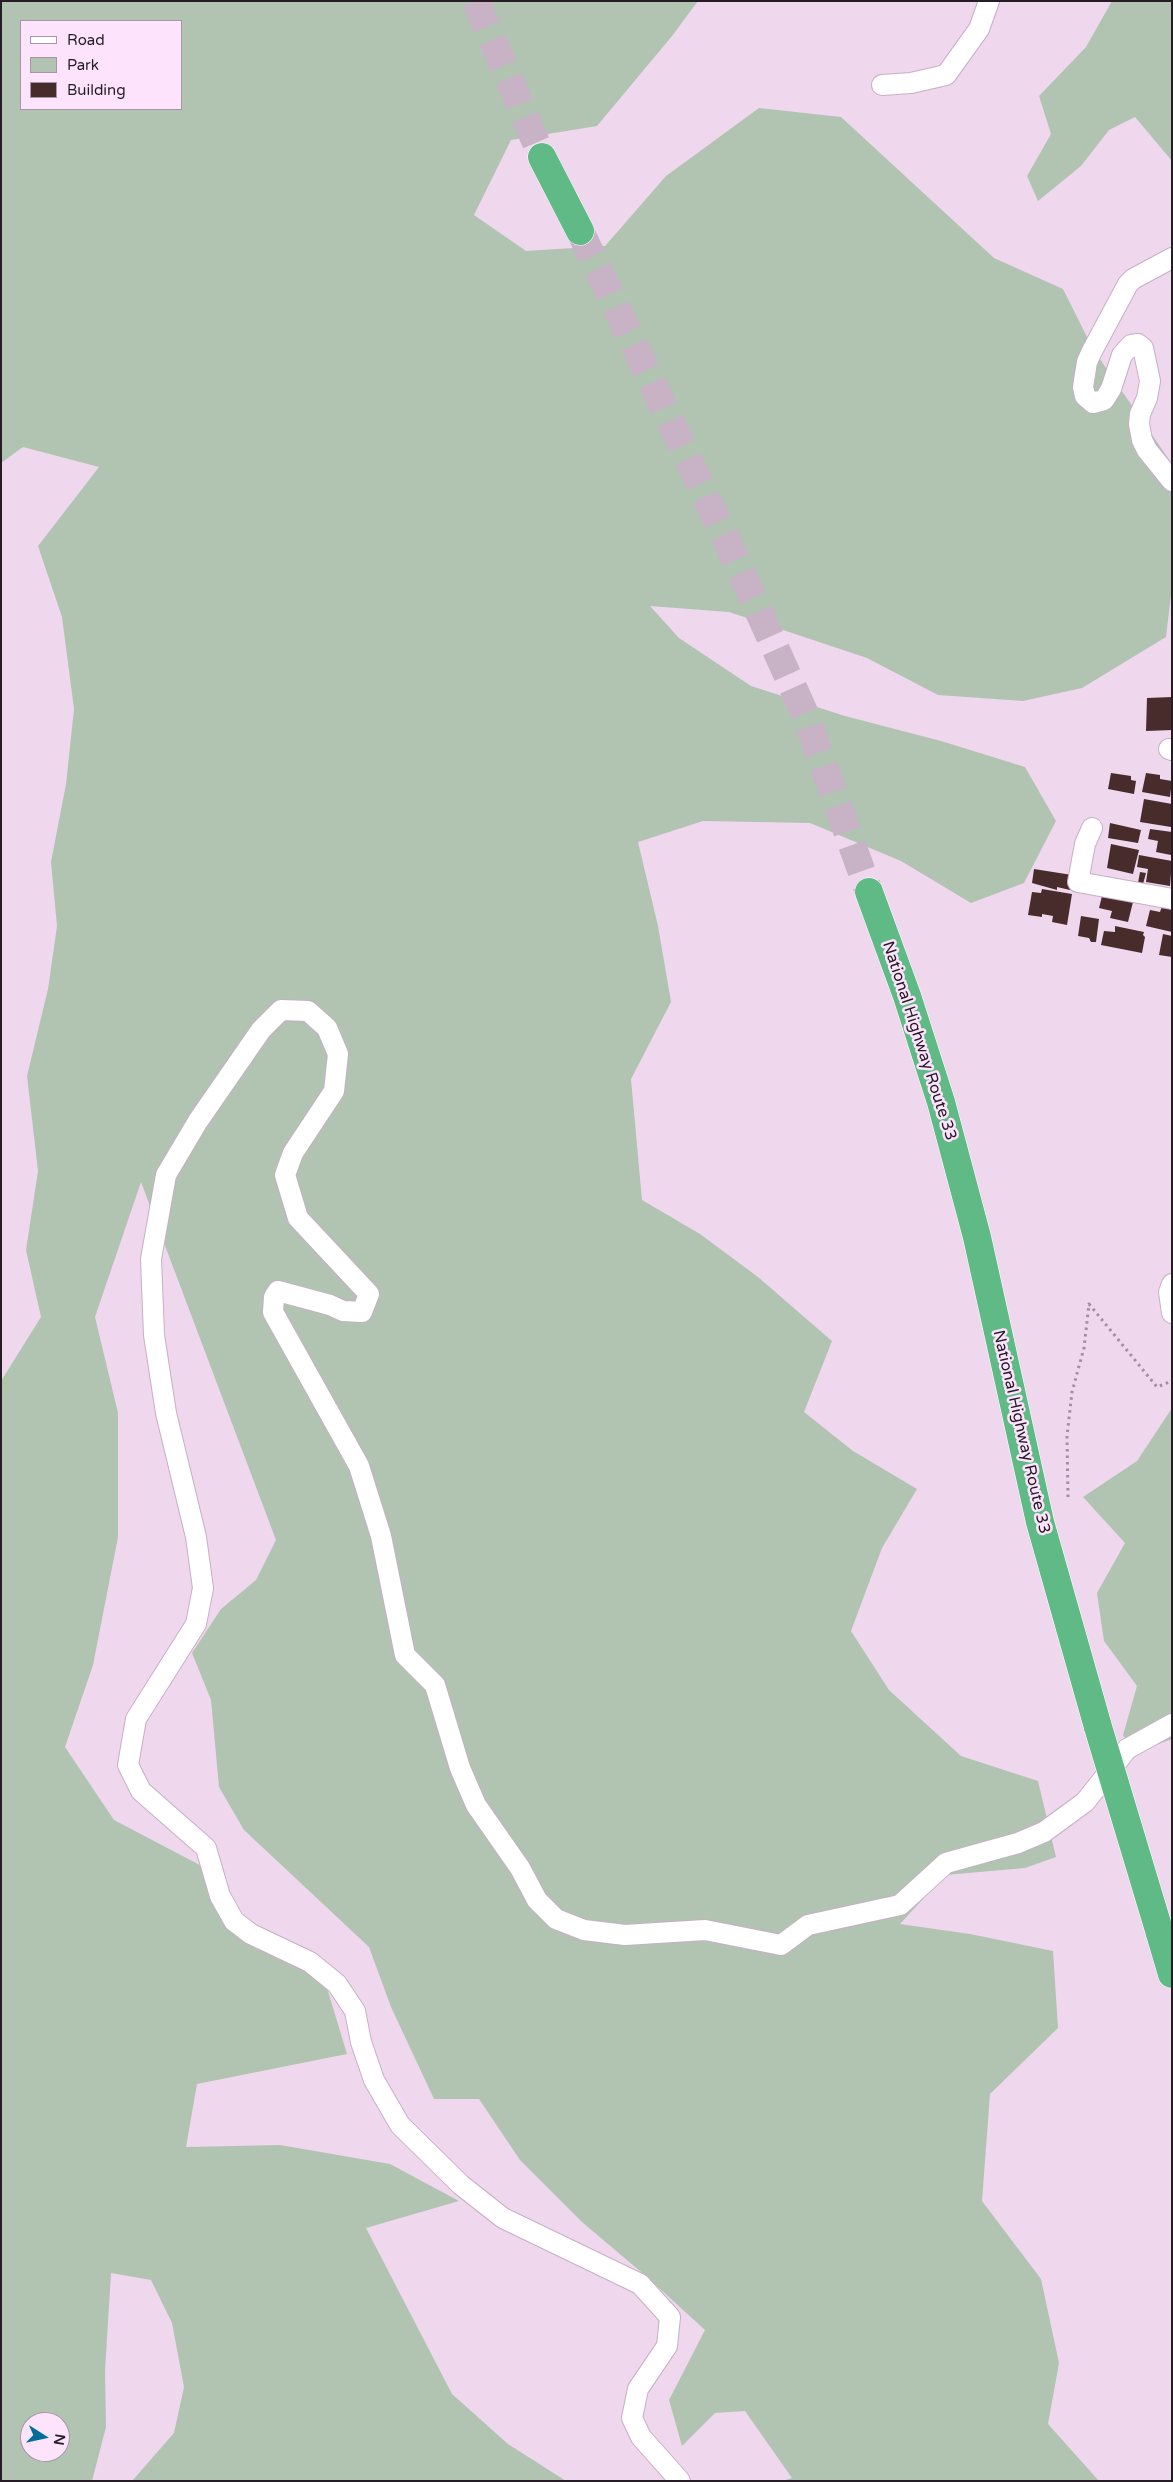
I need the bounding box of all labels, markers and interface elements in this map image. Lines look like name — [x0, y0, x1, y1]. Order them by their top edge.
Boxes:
legend — [20, 20, 182, 110]
text: Road — [67, 31, 105, 49]
text: Park — [67, 56, 99, 74]
text: Building — [67, 81, 126, 99]
street label: National Highway Route 33 — [878, 939, 960, 1143]
street label: National Highway Route 33 — [988, 1328, 1054, 1536]
north arrow — [20, 2412, 70, 2462]
text: N — [50, 2433, 69, 2447]

